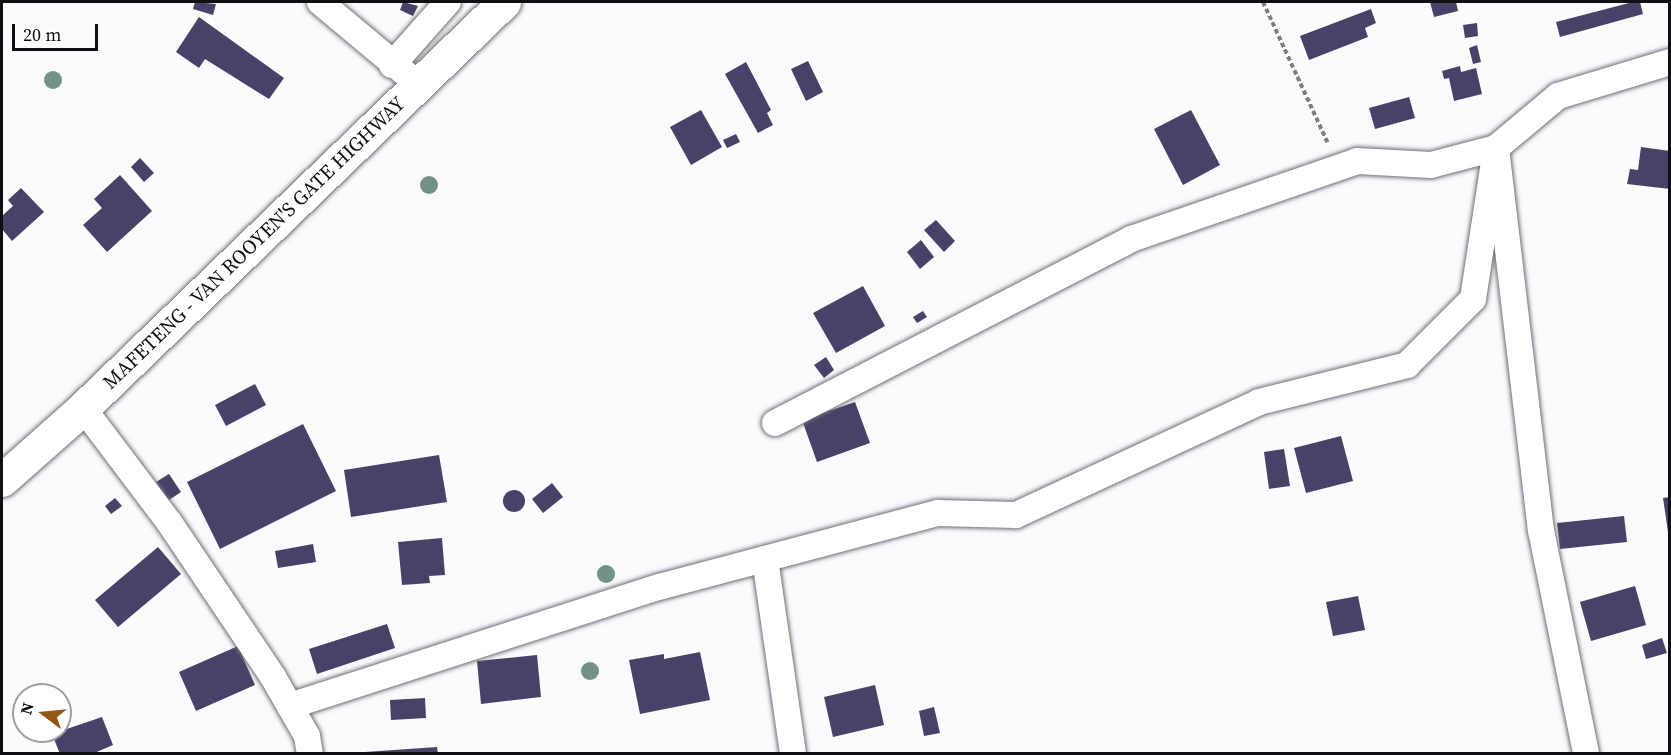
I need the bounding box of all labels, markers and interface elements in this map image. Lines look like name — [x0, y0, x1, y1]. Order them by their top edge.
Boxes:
scale bar — [15, 12, 100, 50]
text: 20 m — [23, 22, 61, 47]
street label: MAFETENG - VAN ROOYEN'S GATE HIGHWAY — [98, 92, 410, 394]
north arrow — [12, 683, 72, 743]
text: N — [14, 700, 39, 717]

